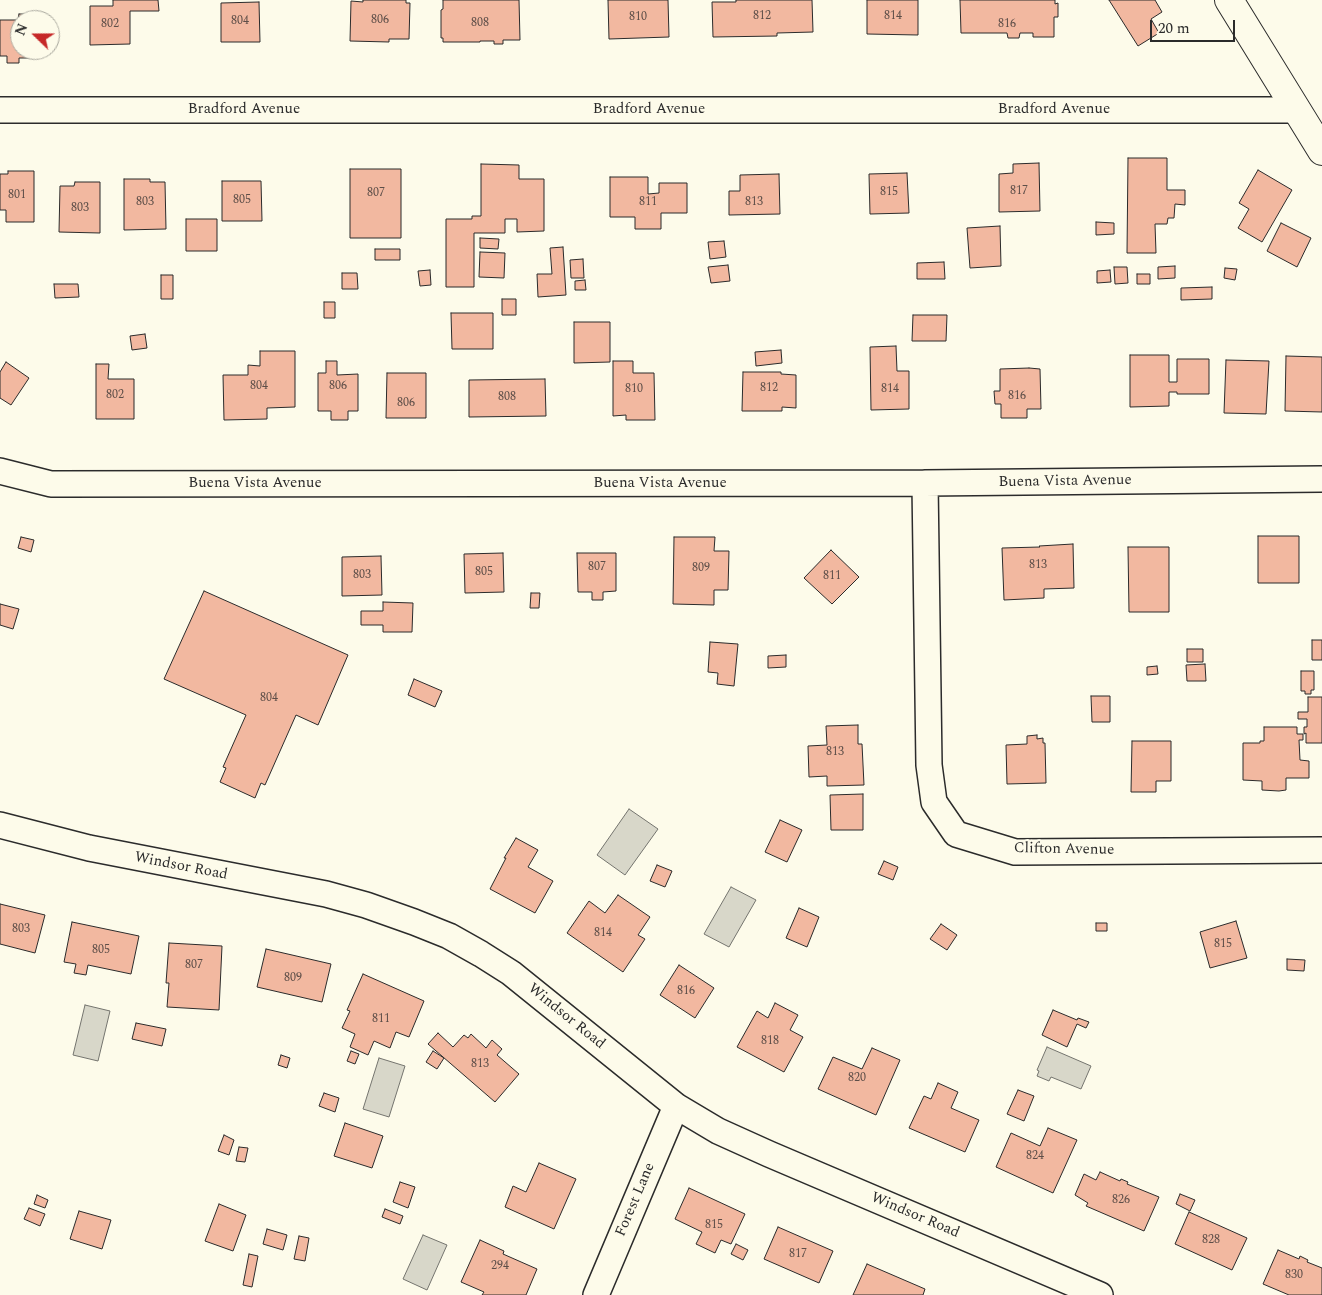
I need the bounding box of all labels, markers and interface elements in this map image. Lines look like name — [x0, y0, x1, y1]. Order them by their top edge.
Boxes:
north arrow — [10, 10, 60, 60]
house number: 812 — [753, 10, 771, 24]
house number: 814 — [884, 10, 902, 24]
scale bar — [1152, 10, 1237, 42]
house number: 810 — [629, 11, 647, 25]
house number: 806 — [371, 14, 389, 28]
house number: 804 — [231, 15, 249, 29]
house number: 808 — [471, 17, 489, 31]
text: 20 m — [1158, 17, 1190, 40]
house number: 802 — [101, 18, 119, 32]
house number: 816 — [998, 18, 1016, 32]
text: N — [10, 20, 33, 39]
street label: Bradford Avenue — [188, 101, 300, 119]
street label: Bradford Avenue — [593, 101, 705, 119]
street label: Bradford Avenue — [998, 101, 1110, 119]
house number: 817 — [1010, 185, 1028, 199]
house number: 815 — [880, 186, 898, 200]
house number: 807 — [367, 187, 385, 201]
house number: 801 — [8, 189, 26, 203]
house number: 805 — [233, 194, 251, 208]
house number: 803 — [136, 196, 154, 210]
house number: 811 — [639, 196, 657, 210]
house number: 813 — [745, 196, 763, 210]
house number: 803 — [71, 202, 89, 216]
house number: 804 — [250, 380, 268, 394]
house number: 806 — [329, 380, 347, 394]
house number: 812 — [760, 382, 778, 396]
house number: 810 — [625, 383, 643, 397]
house number: 814 — [881, 383, 899, 397]
house number: 802 — [106, 389, 124, 403]
house number: 816 — [1008, 390, 1026, 404]
house number: 808 — [498, 391, 516, 405]
house number: 806 — [397, 397, 415, 411]
street label: Buena Vista Avenue — [998, 472, 1132, 492]
street label: Buena Vista Avenue — [188, 475, 322, 493]
street label: Buena Vista Avenue — [593, 475, 727, 493]
house number: 813 — [1029, 559, 1047, 573]
house number: 807 — [588, 561, 606, 575]
house number: 809 — [692, 562, 710, 576]
house number: 805 — [475, 566, 493, 580]
house number: 803 — [353, 569, 371, 583]
house number: 811 — [823, 570, 841, 584]
house number: 804 — [260, 692, 278, 706]
house number: 813 — [826, 746, 844, 760]
street label: Clifton Avenue — [1014, 840, 1114, 860]
street label: Windsor Road — [133, 849, 229, 885]
house number: 803 — [12, 923, 30, 937]
house number: 814 — [594, 927, 612, 941]
house number: 815 — [1214, 938, 1232, 952]
house number: 805 — [92, 944, 110, 958]
house number: 807 — [185, 959, 203, 973]
house number: 809 — [284, 972, 302, 986]
street label: Windsor Road — [524, 980, 608, 1054]
house number: 816 — [677, 985, 695, 999]
house number: 811 — [372, 1013, 390, 1027]
house number: 818 — [761, 1035, 779, 1049]
house number: 813 — [471, 1058, 489, 1072]
house number: 820 — [848, 1072, 866, 1086]
house number: 824 — [1026, 1150, 1044, 1164]
street label: Forest Lane — [612, 1160, 660, 1240]
street label: Windsor Road — [868, 1189, 962, 1243]
house number: 826 — [1112, 1194, 1130, 1208]
house number: 815 — [705, 1219, 723, 1233]
house number: 828 — [1202, 1234, 1220, 1248]
house number: 817 — [789, 1248, 807, 1262]
house number: 294 — [491, 1260, 509, 1274]
house number: 830 — [1285, 1269, 1303, 1283]

